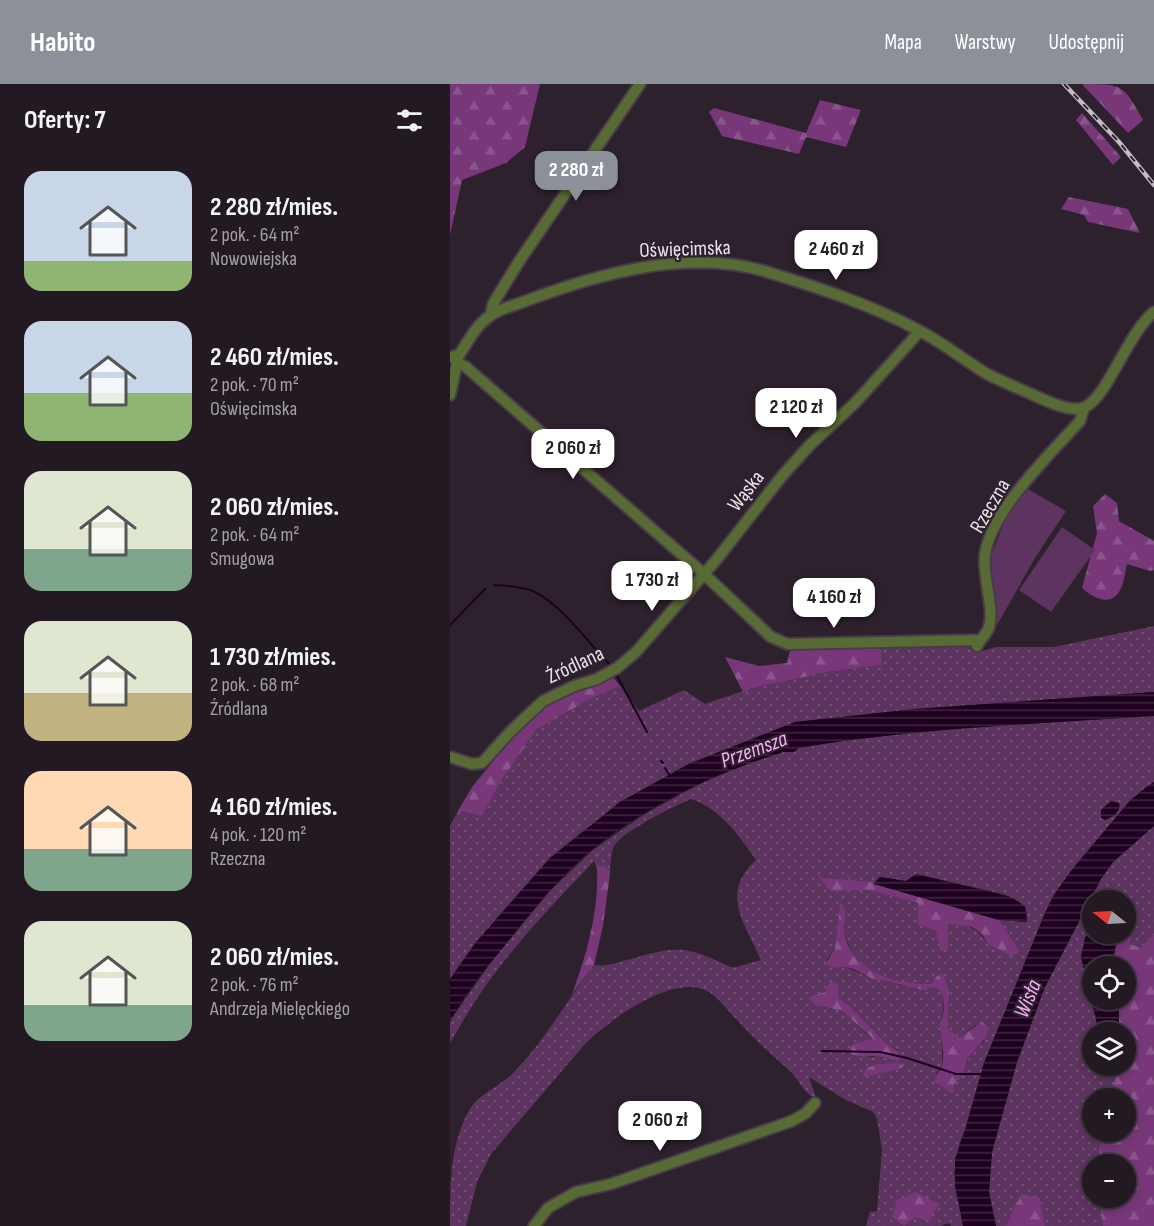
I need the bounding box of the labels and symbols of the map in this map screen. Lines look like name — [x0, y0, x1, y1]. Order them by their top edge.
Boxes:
pin: 2 280 zł — [514, 151, 638, 202]
pin: 2 460 zł — [774, 230, 898, 281]
street label: Oświęcimska — [639, 235, 731, 263]
pin: 2 120 zł — [734, 388, 858, 439]
pin: 2 060 zł — [511, 429, 635, 480]
street label: Wąska — [722, 466, 770, 516]
street label: Rzeczna — [965, 475, 1015, 537]
pin: 1 730 zł — [590, 561, 714, 612]
pin: 4 160 zł — [772, 578, 896, 629]
street label: Źródlana — [542, 641, 608, 689]
water label: Przemsza — [717, 725, 791, 774]
north arrow — [1082, 890, 1136, 944]
water label: Wisła — [1008, 976, 1048, 1022]
pin: 2 060 zł — [598, 1101, 722, 1152]

